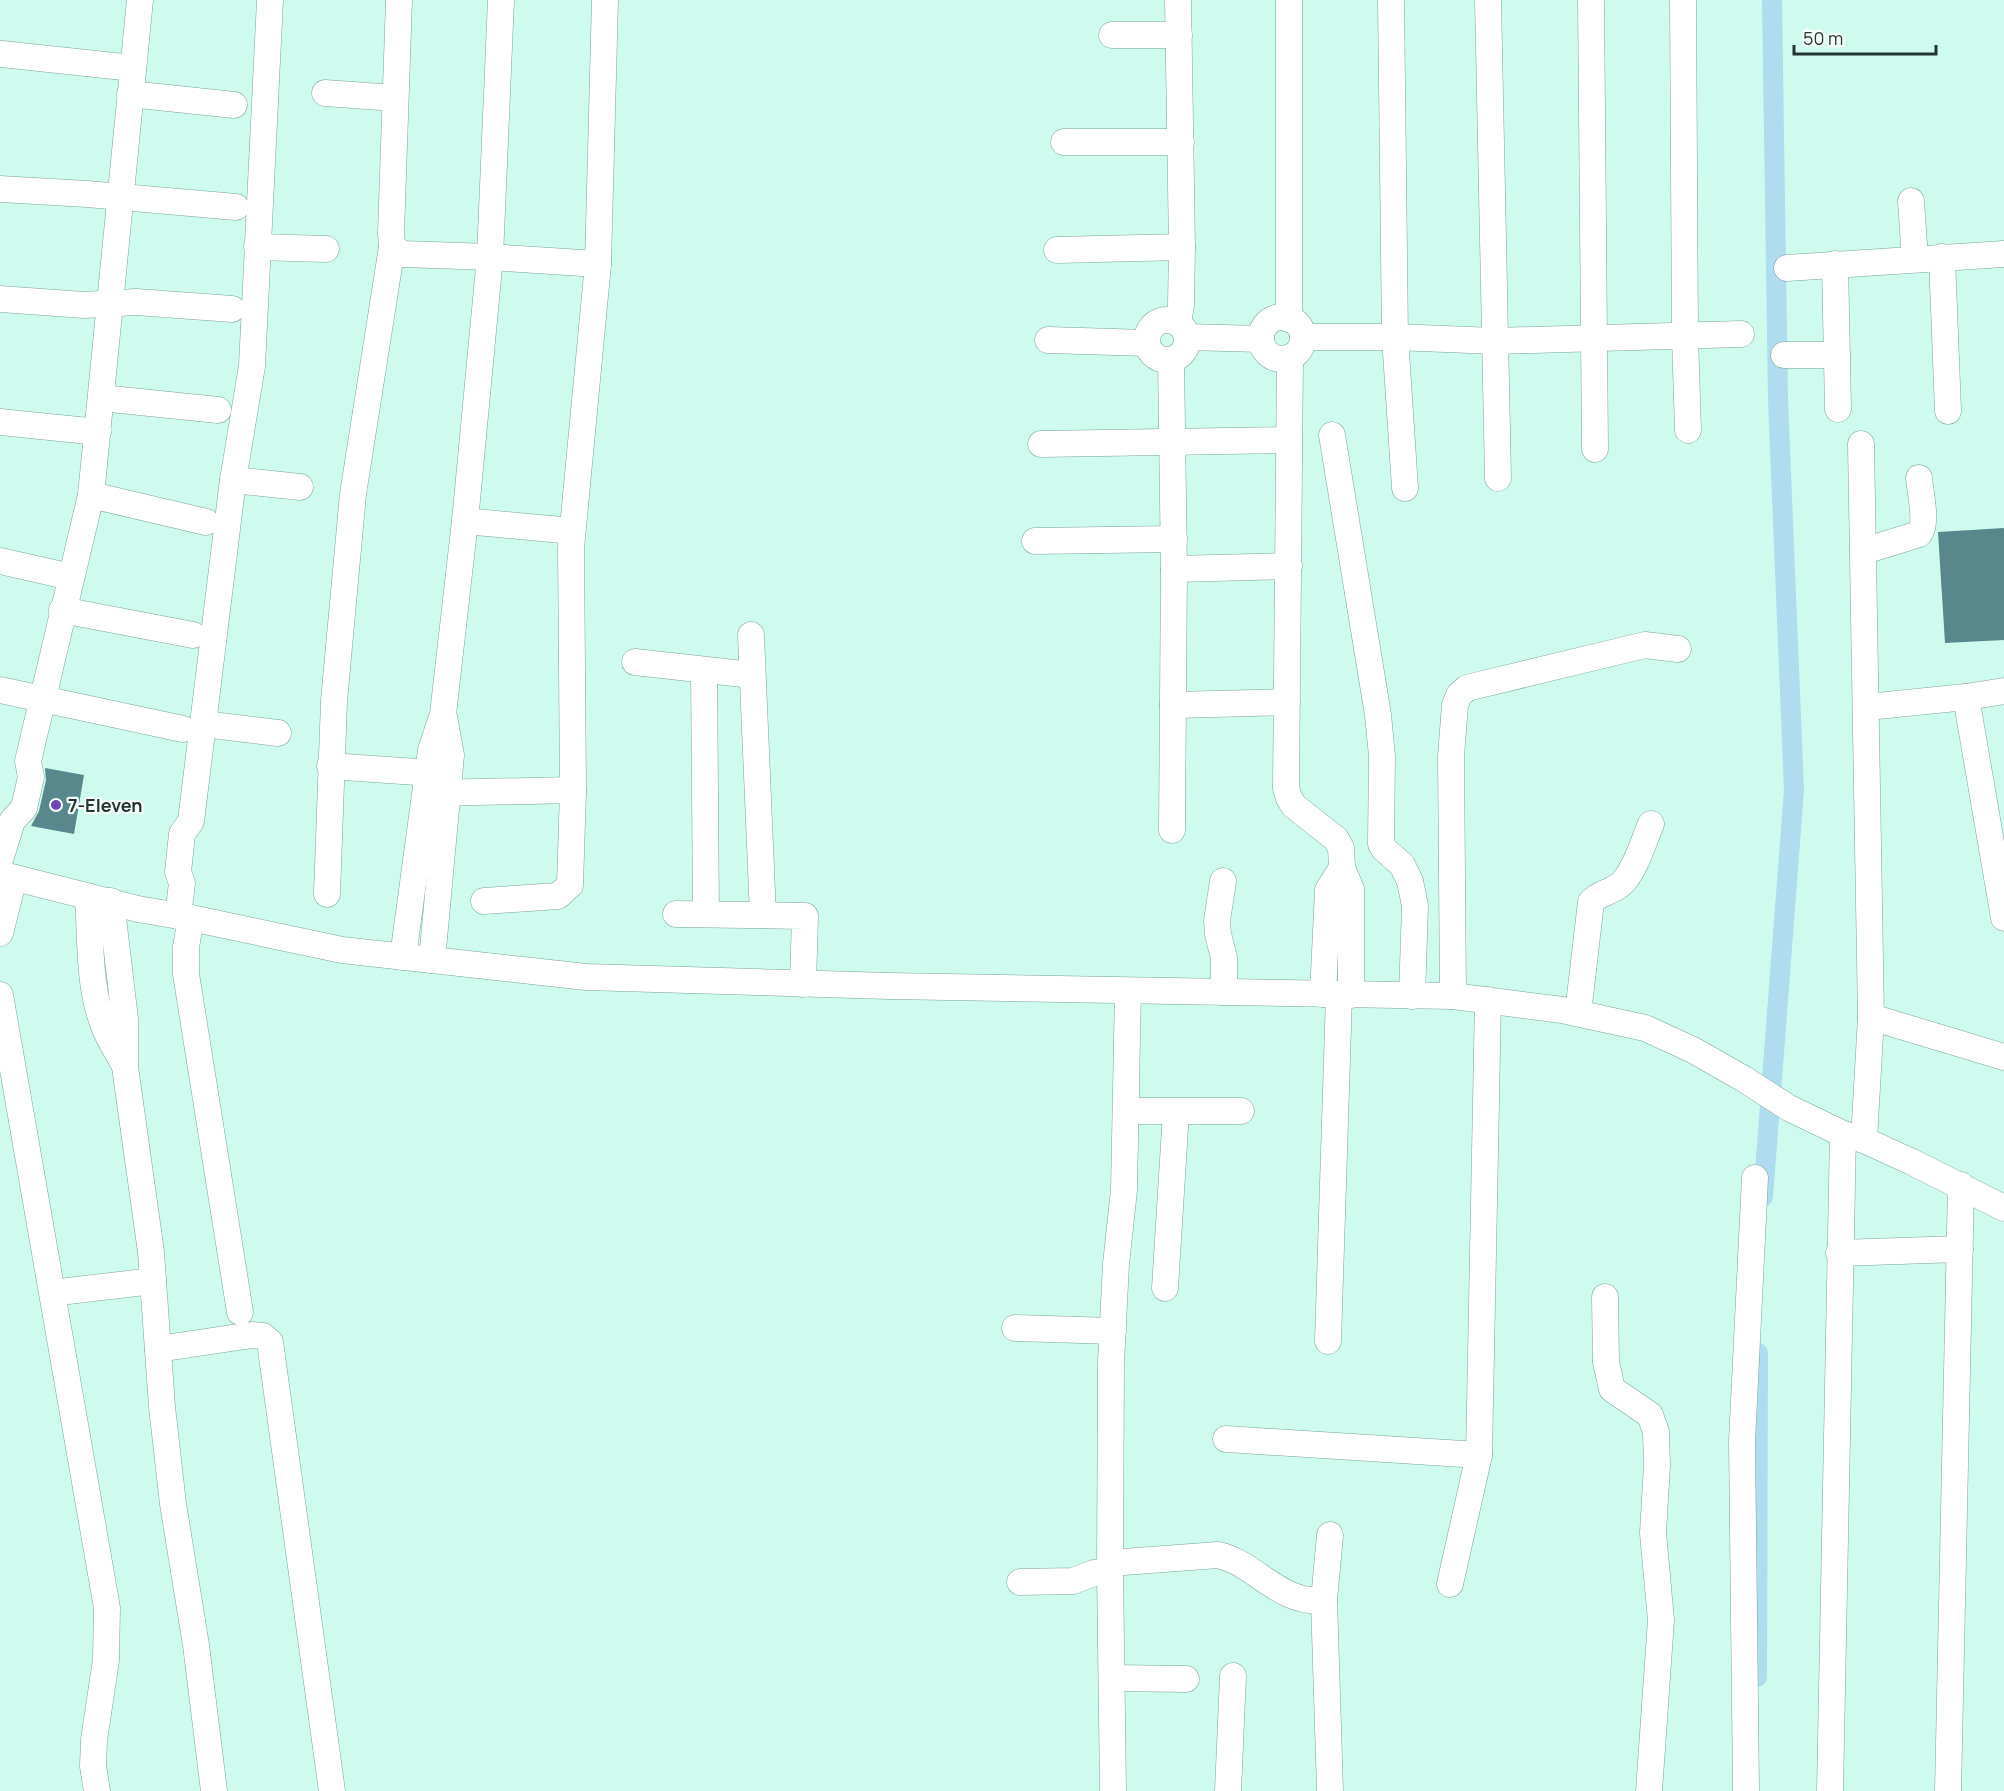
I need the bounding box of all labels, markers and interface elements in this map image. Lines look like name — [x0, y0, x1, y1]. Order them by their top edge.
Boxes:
scale bar — [1794, 18, 1936, 56]
text: 50 m — [1803, 26, 1843, 50]
place label: 7-Eleven — [68, 793, 143, 817]
marker: 7-Eleven — [49, 798, 63, 812]

